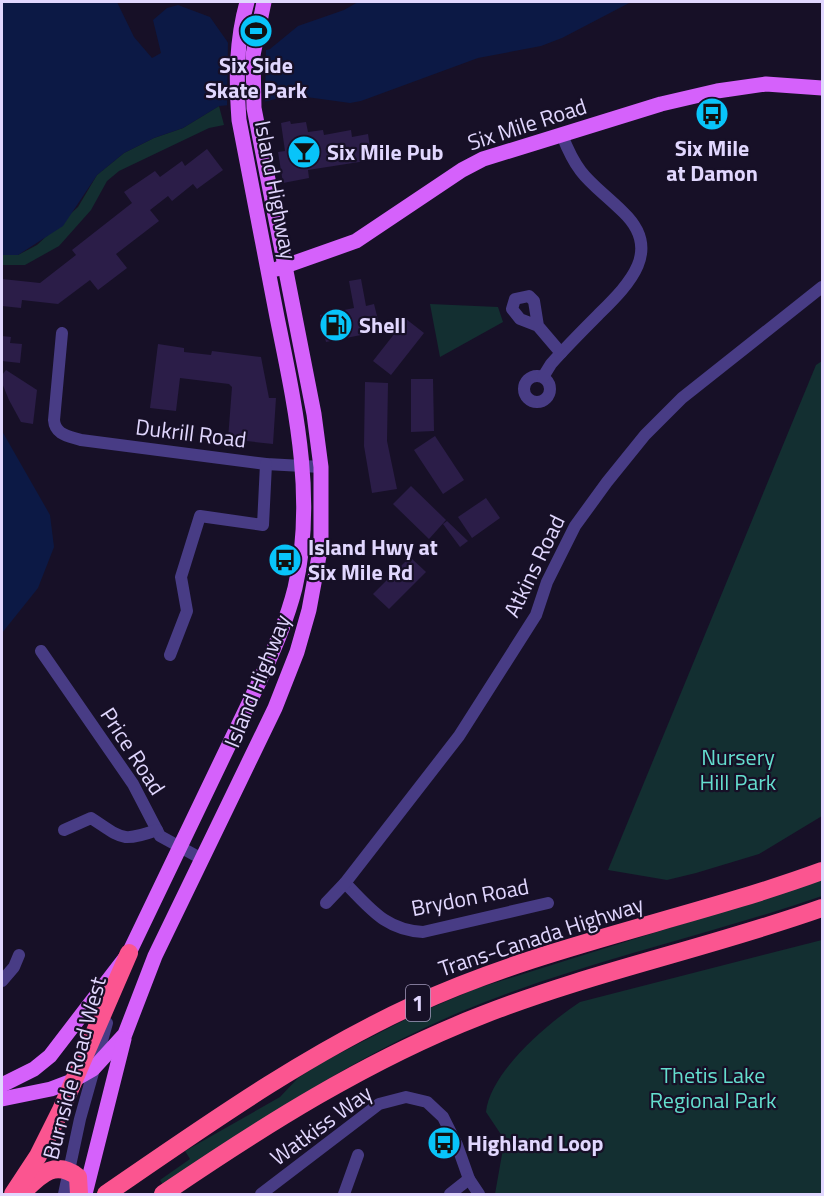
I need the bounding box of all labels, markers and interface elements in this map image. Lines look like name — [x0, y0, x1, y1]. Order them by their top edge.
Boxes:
sports icon: Six Side Skate Park — [238, 13, 274, 49]
place label: Six Side Skate Park — [205, 48, 308, 107]
street label: Six Mile Road — [463, 89, 591, 159]
bus stop icon: Six Mile at Damon — [694, 96, 730, 132]
street label: Island Highway — [246, 118, 306, 263]
place label: Six Mile at Damon — [666, 131, 758, 190]
bar icon: Six Mile Pub — [286, 134, 322, 170]
place label: Six Mile Pub — [327, 135, 444, 169]
fuel station icon: Shell — [318, 307, 354, 343]
place label: Shell — [359, 308, 406, 342]
street label: Dukrill Road — [134, 409, 248, 457]
street label: Atkins Road — [495, 509, 573, 623]
place label: Island Hwy at Six Mile Rd — [308, 530, 438, 589]
bus stop icon: Island Hwy at Six Mile Rd — [267, 542, 303, 578]
street label: Island Highway — [215, 609, 299, 753]
street label: Price Road — [92, 700, 174, 802]
park label: Nursery Hill Park — [700, 740, 777, 799]
street label: Brydon Road — [408, 869, 532, 925]
street label: Trans-Canada Highway — [434, 887, 648, 985]
street label: Burnside Road West — [33, 973, 115, 1163]
road number: 1 — [406, 985, 430, 1021]
park label: Thetis Lake Regional Park — [649, 1058, 777, 1117]
street label: Watkiss Way — [263, 1076, 380, 1174]
bus stop icon: Highland Loop — [426, 1125, 462, 1161]
place label: Highland Loop — [467, 1126, 604, 1160]

